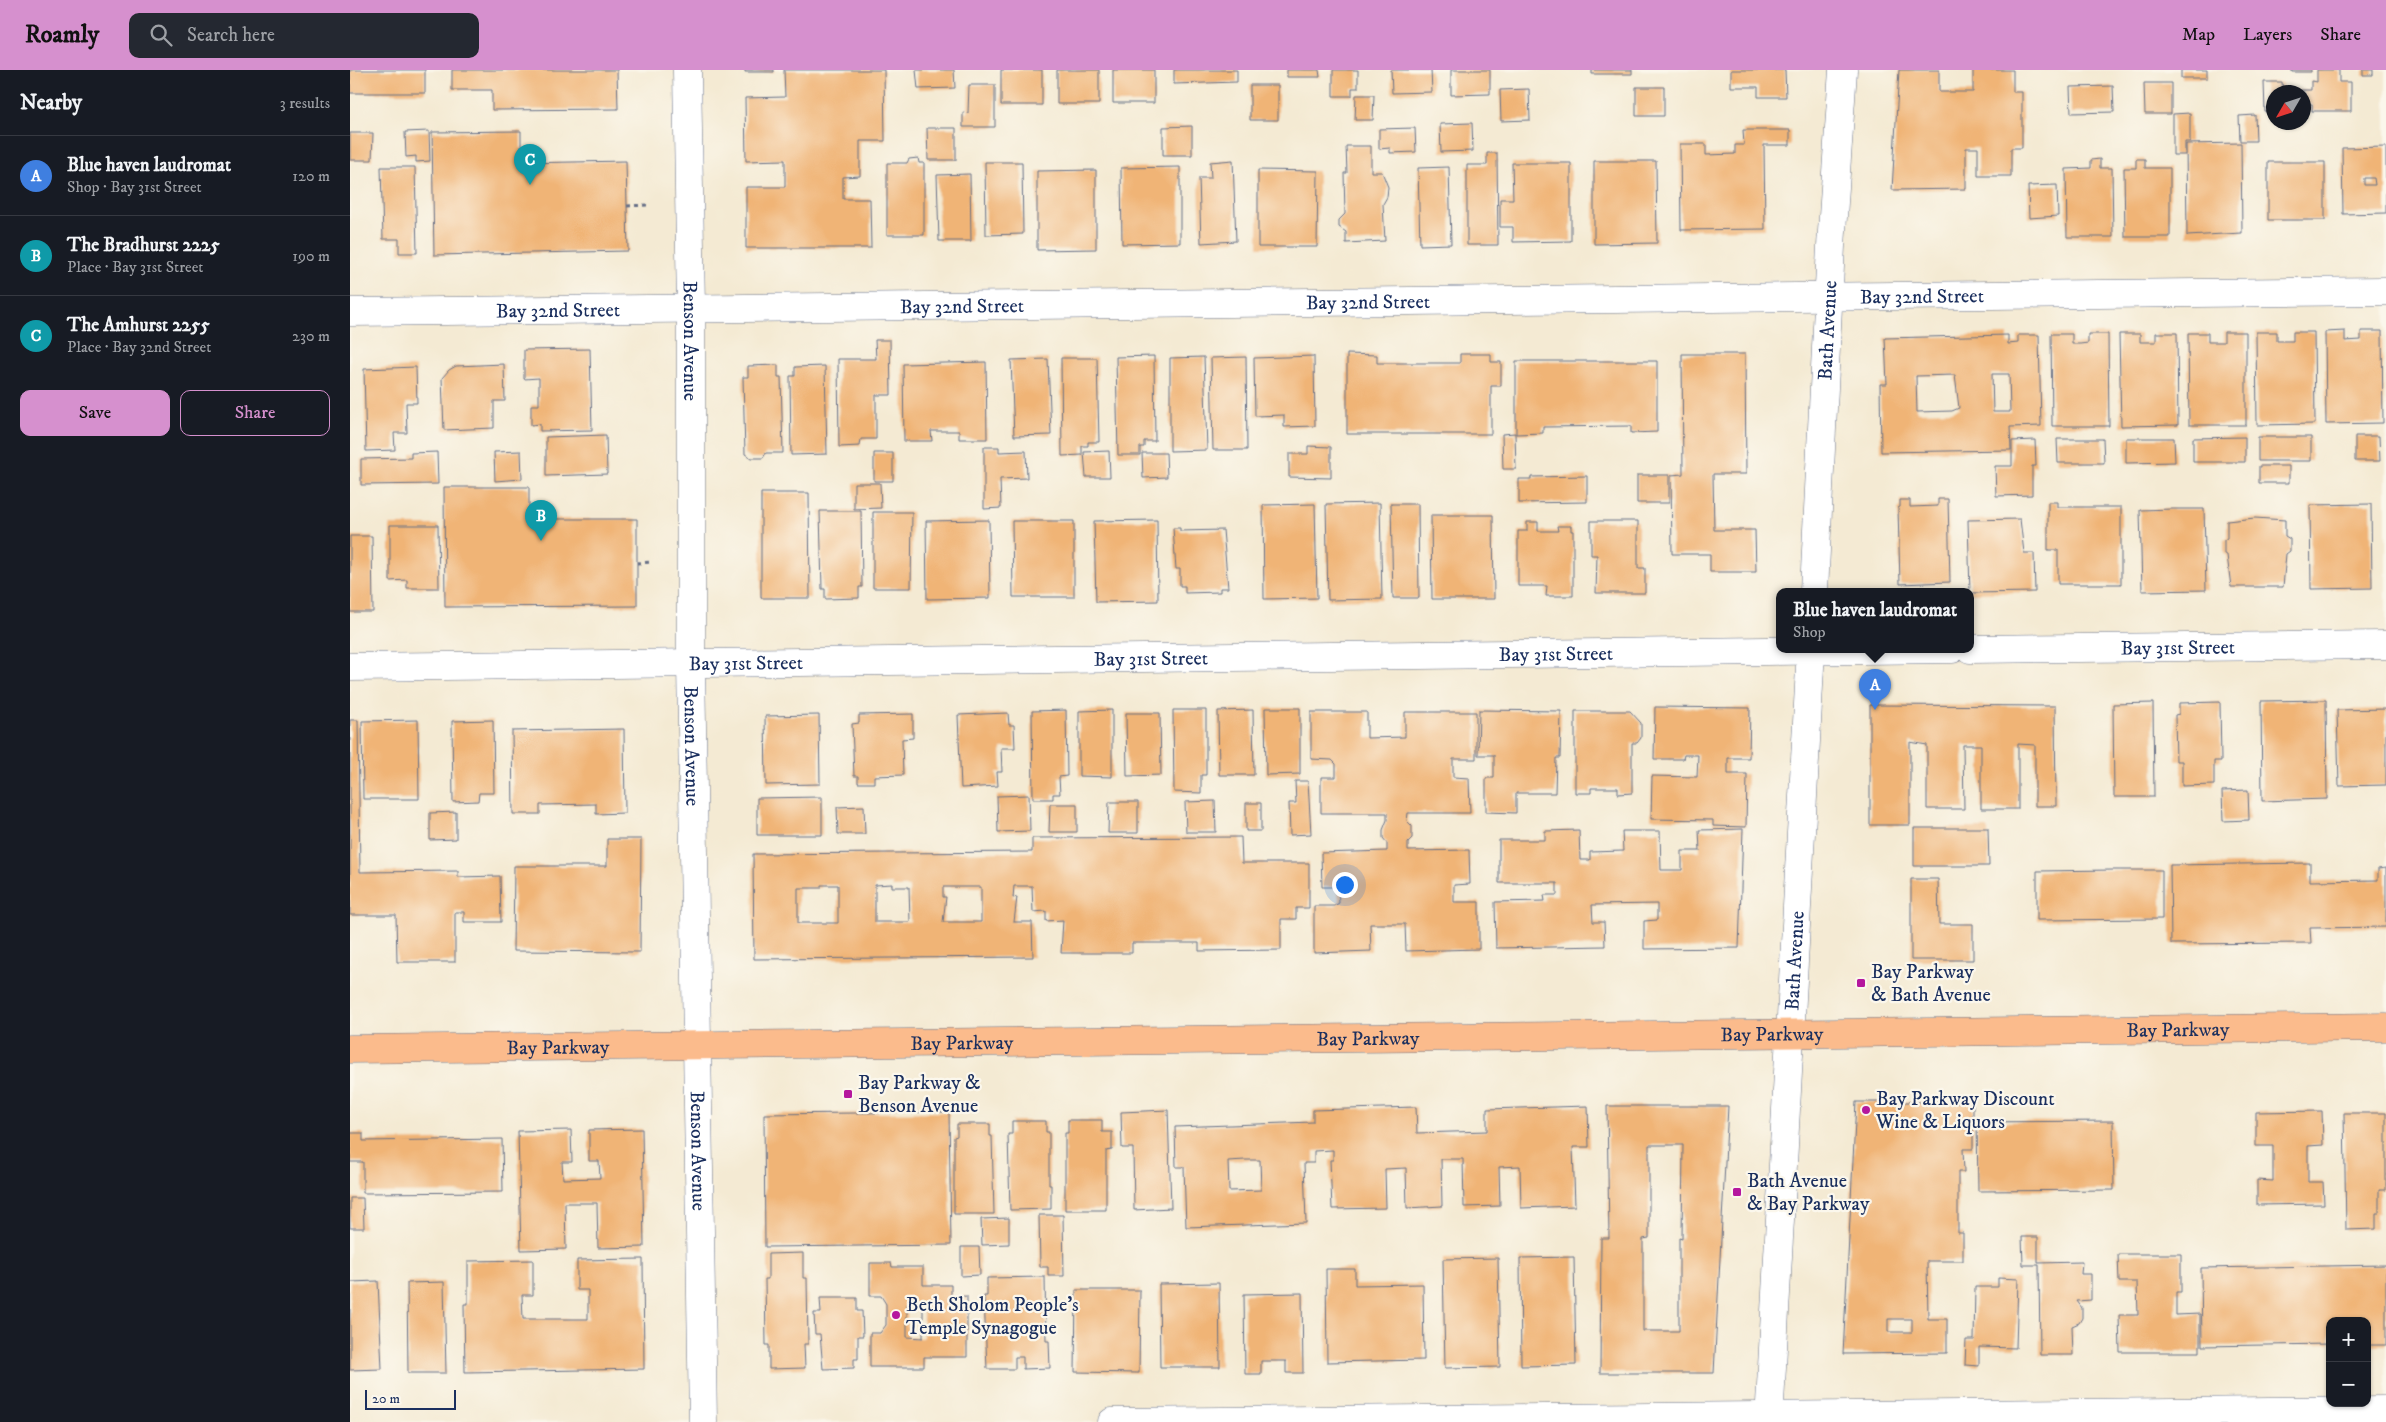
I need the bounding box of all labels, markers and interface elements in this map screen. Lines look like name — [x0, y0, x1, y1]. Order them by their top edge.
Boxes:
search box — [129, 13, 479, 58]
text: Roamly — [25, 20, 99, 50]
icon: search — [147, 21, 175, 49]
text: Search here — [187, 24, 275, 47]
text: Map — [2182, 24, 2215, 46]
text: Layers — [2243, 24, 2292, 46]
text: Share — [2320, 24, 2361, 46]
north arrow — [2266, 85, 2311, 130]
text: Nearby — [20, 90, 82, 116]
text: 3 results — [280, 93, 330, 113]
pin: C — [514, 144, 546, 185]
text: Blue haven laudromat — [67, 154, 231, 177]
text: A — [31, 166, 41, 186]
text: 120 m — [292, 166, 330, 186]
text: Shop · Bay 31st Street — [67, 177, 202, 197]
text: The Bradhurst 2225 — [67, 234, 220, 257]
text: B — [31, 246, 41, 266]
text: 190 m — [292, 246, 330, 266]
text: Place · Bay 31st Street — [67, 257, 204, 277]
street label: Bath Avenue — [1813, 280, 1843, 381]
street label: Benson Avenue — [677, 281, 702, 401]
street label: Bay 32nd Street — [1860, 284, 1984, 310]
street label: Bay 32nd Street — [1306, 290, 1430, 316]
street label: Bay 32nd Street — [900, 294, 1024, 320]
street label: Bay 32nd Street — [496, 298, 620, 324]
text: The Amhurst 2255 — [67, 314, 210, 337]
text: C — [31, 326, 41, 346]
text: 230 m — [292, 326, 330, 346]
text: Place · Bay 32nd Street — [67, 337, 211, 357]
button: Save — [20, 390, 170, 436]
button: Share — [180, 390, 330, 436]
pin: B — [525, 500, 557, 541]
popup — [1776, 588, 1974, 653]
text: Blue haven laudromat — [1793, 599, 1957, 622]
text: Shop — [1793, 622, 1826, 642]
street label: Bay 31st Street — [2121, 635, 2235, 662]
street label: Bay 31st Street — [1499, 642, 1613, 668]
street label: Bay 31st Street — [1094, 646, 1208, 673]
street label: Bay 31st Street — [689, 651, 803, 677]
pin: A — [1859, 669, 1891, 710]
street label: Benson Avenue — [677, 686, 704, 806]
your location — [1332, 872, 1358, 898]
street label: Bath Avenue — [1780, 910, 1811, 1011]
place label: Bay Parkway & Bath Avenue — [1871, 960, 1991, 1008]
marker: Bay Parkway & Bath Avenue — [1855, 977, 1867, 989]
street label: Bay Parkway — [2126, 1018, 2230, 1044]
street label: Bay Parkway — [1720, 1022, 1824, 1048]
street label: Bay Parkway — [1316, 1026, 1420, 1053]
street label: Bay Parkway — [910, 1031, 1014, 1057]
street label: Bay Parkway — [506, 1035, 610, 1061]
place label: Bay Parkway & Benson Avenue — [858, 1071, 981, 1119]
place label: Bay Parkway Discount Wine & Liquors — [1875, 1087, 2055, 1135]
marker: Bay Parkway & Benson Avenue — [842, 1088, 854, 1100]
street label: Benson Avenue — [684, 1091, 711, 1211]
marker: Bay Parkway Discount Wine & Liquors — [1860, 1104, 1872, 1116]
place label: Bath Avenue & Bay Parkway — [1747, 1169, 1870, 1217]
marker: Bath Avenue & Bay Parkway — [1731, 1186, 1743, 1198]
place label: Beth Sholom People's Temple Synagogue — [906, 1293, 1079, 1341]
marker: Beth Sholom People's Temple Synagogue — [890, 1309, 902, 1321]
map controls — [2326, 1317, 2371, 1407]
button: + — [2326, 1317, 2371, 1362]
button: − — [2326, 1362, 2371, 1407]
scale bar — [365, 1387, 456, 1410]
text: 20 m — [372, 1390, 400, 1408]

